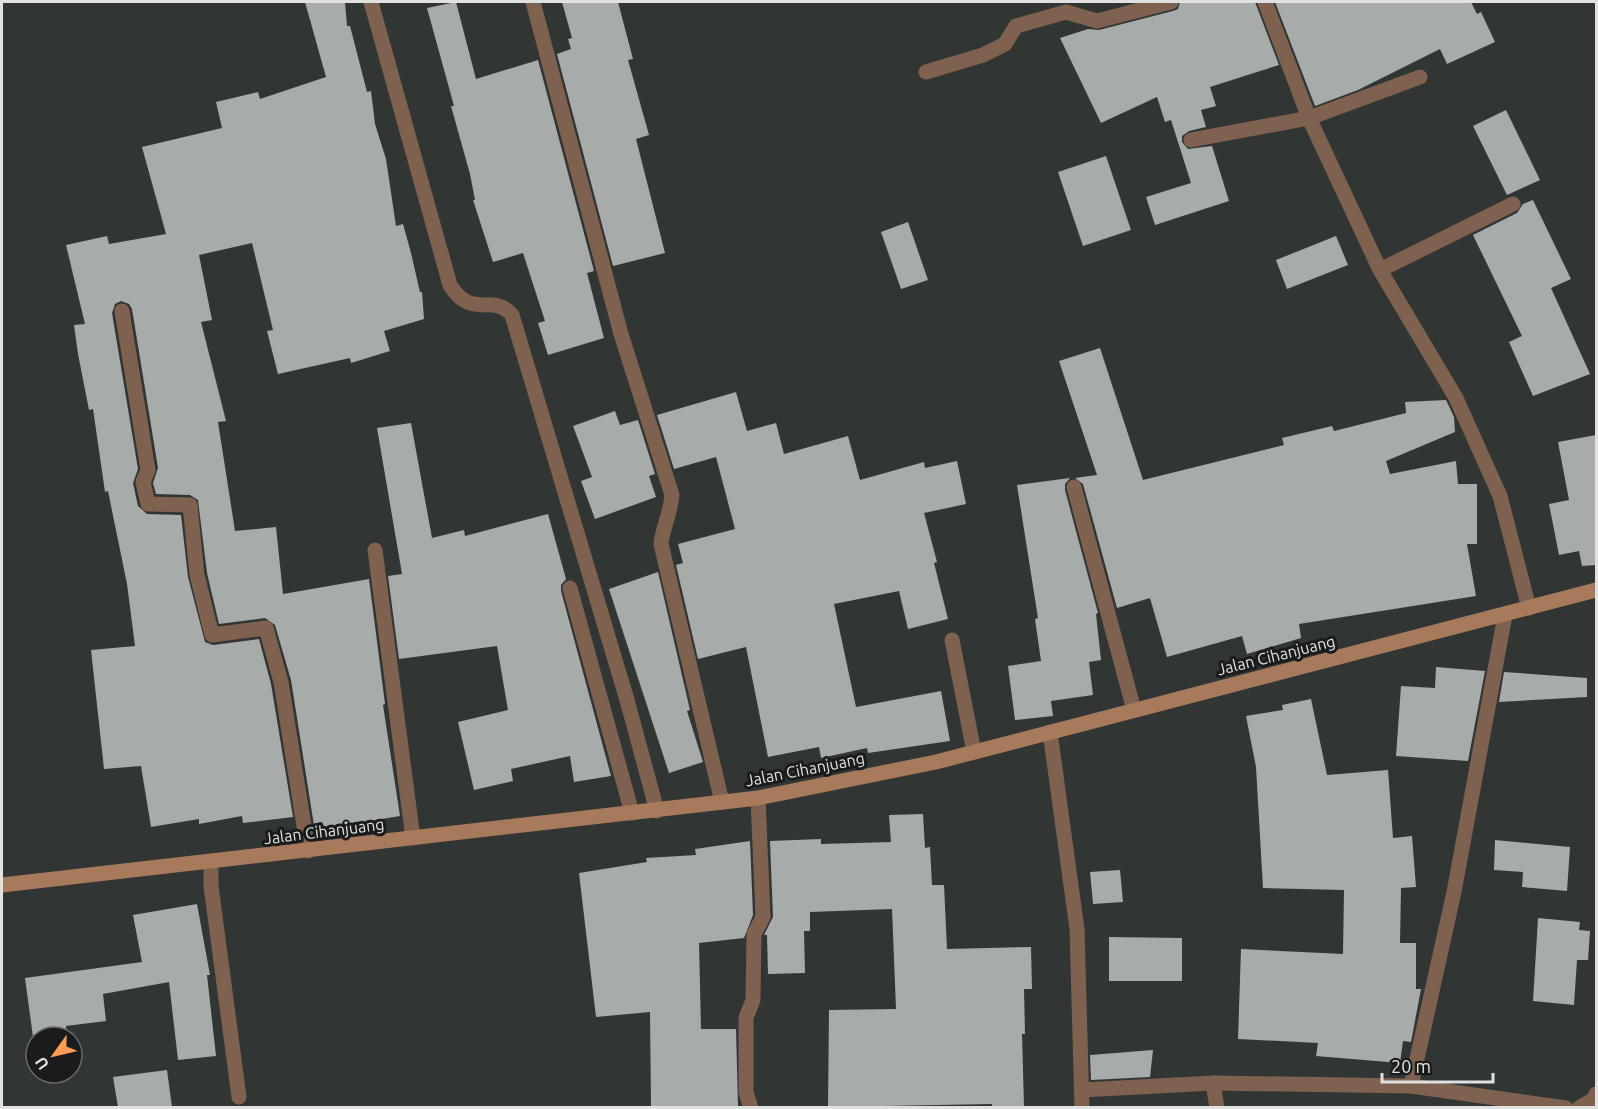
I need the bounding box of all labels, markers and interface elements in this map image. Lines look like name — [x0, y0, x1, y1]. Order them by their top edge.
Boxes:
street label: Jalan Cihanjuang — [1215, 632, 1337, 678]
street label: Jalan Cihanjuang — [744, 749, 866, 789]
street label: Jalan Cihanjuang — [263, 815, 385, 847]
north arrow — [24, 1025, 84, 1085]
scale bar — [1382, 1046, 1493, 1084]
text: U — [31, 1054, 52, 1073]
text: 20 m — [1391, 1056, 1431, 1076]

